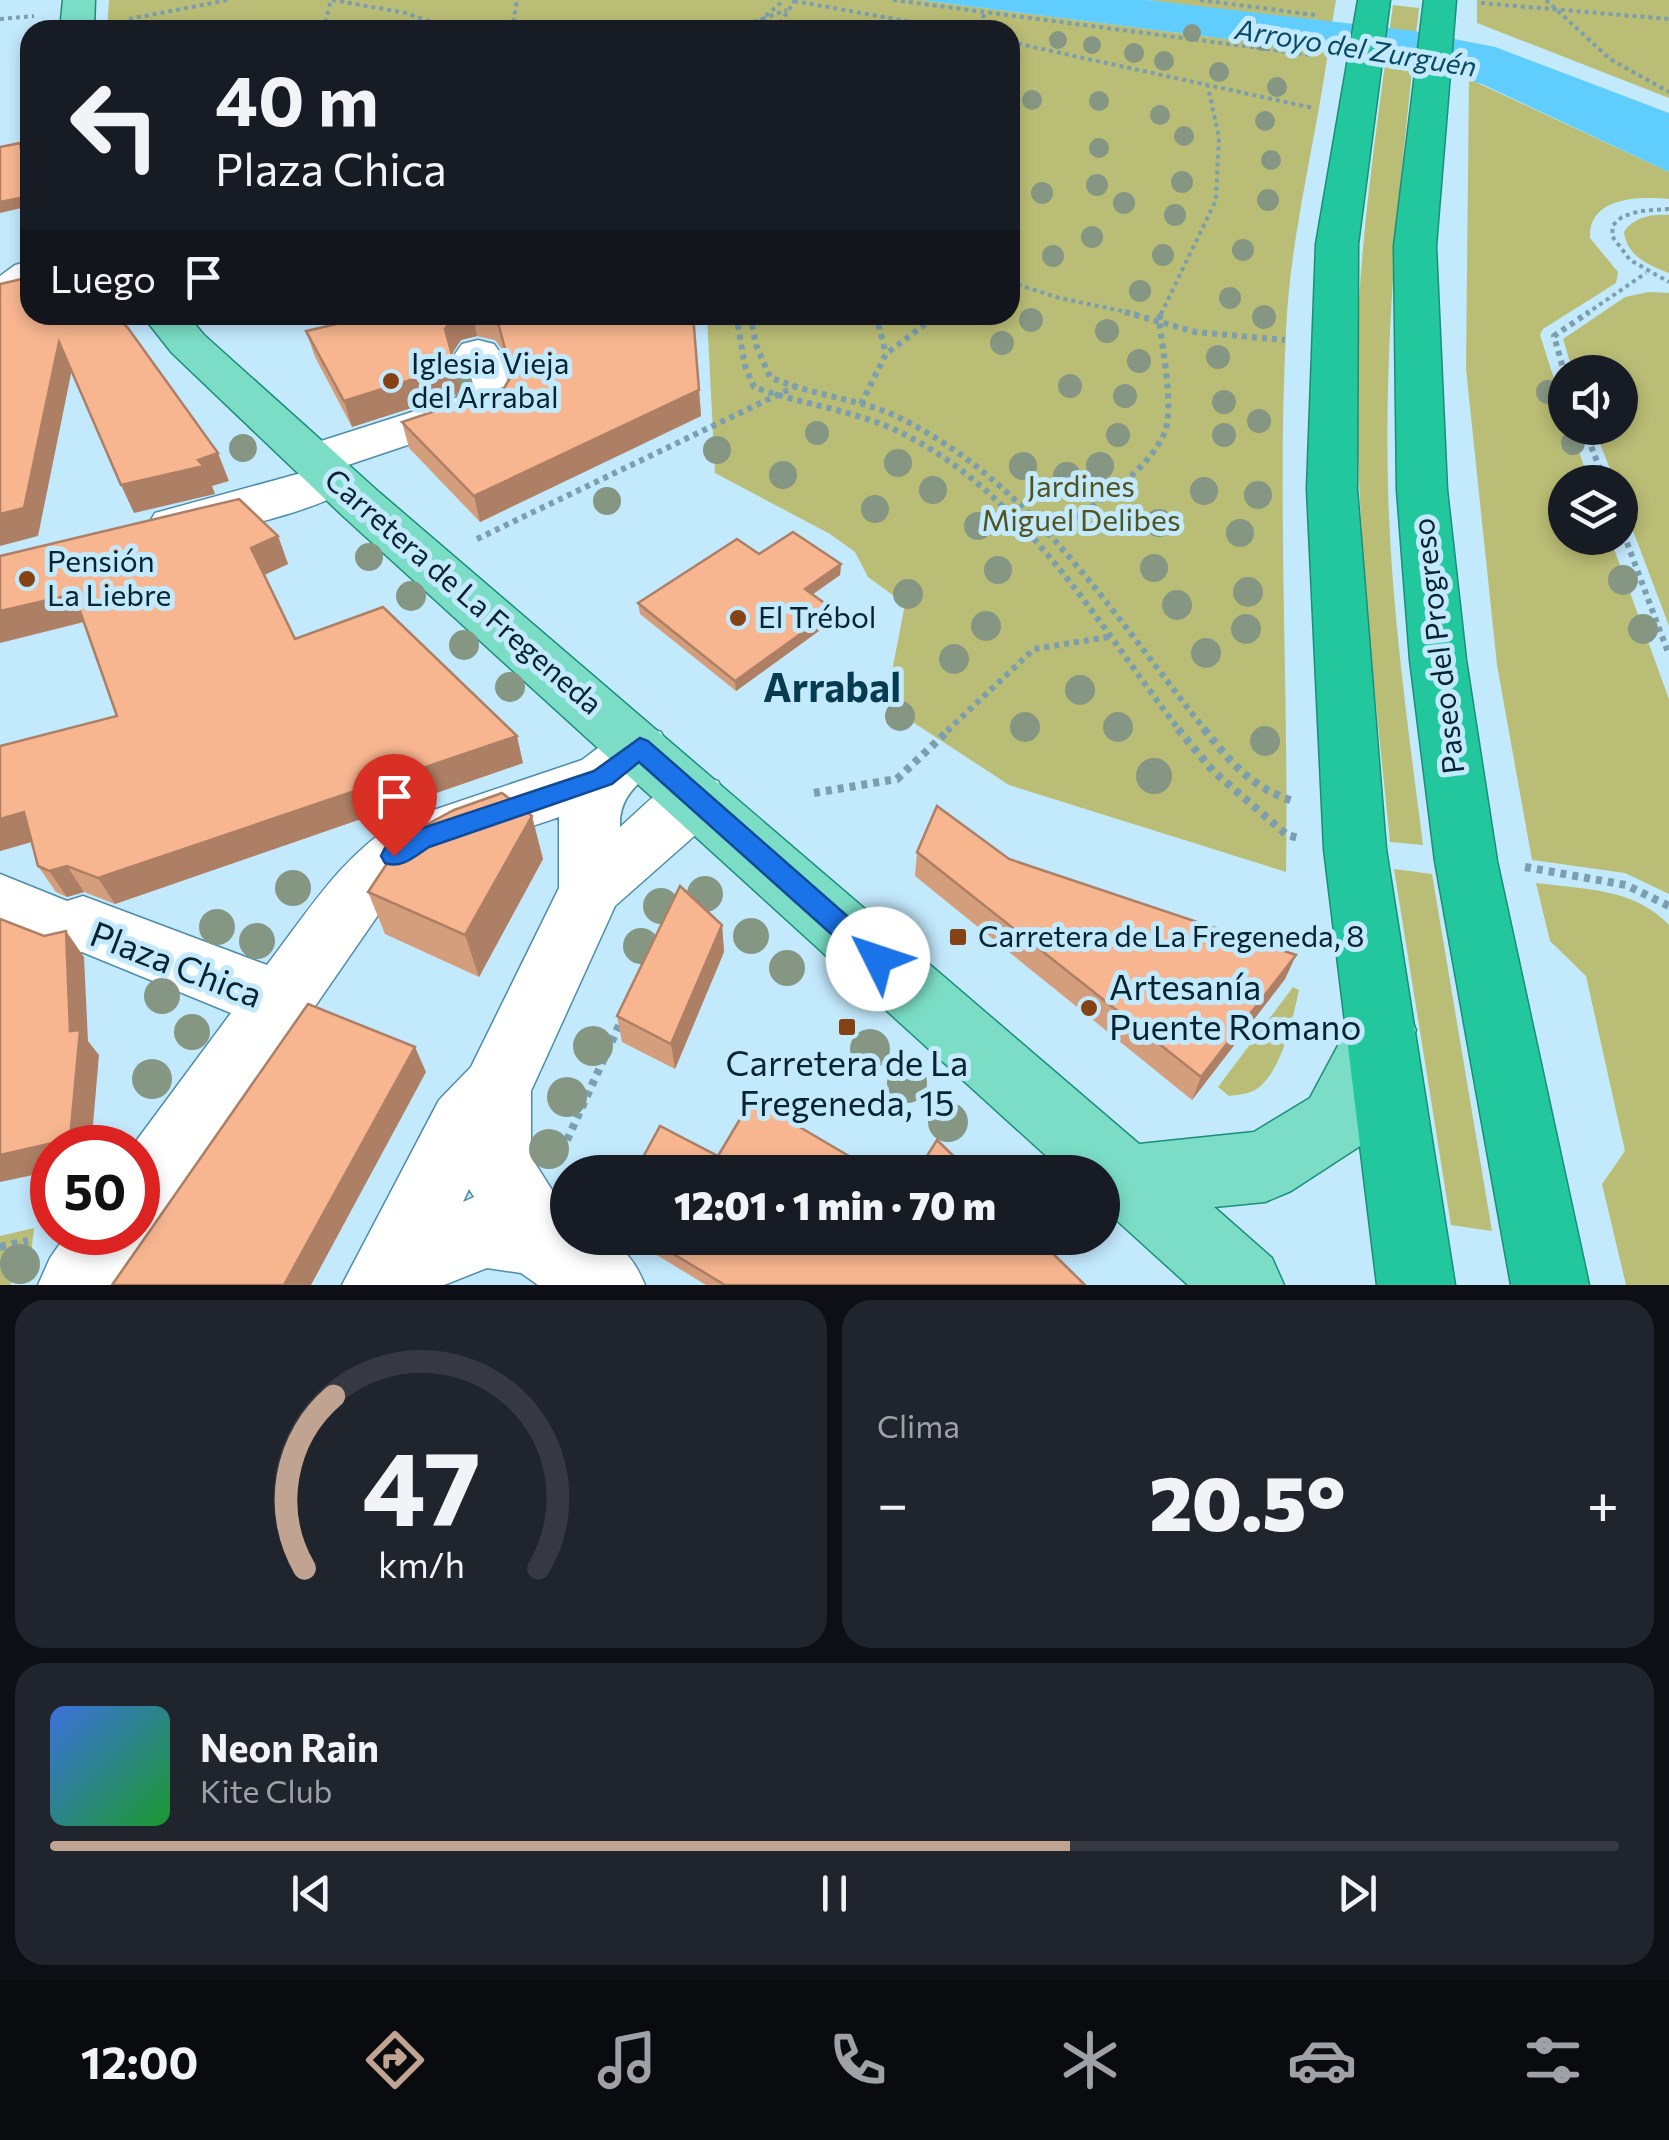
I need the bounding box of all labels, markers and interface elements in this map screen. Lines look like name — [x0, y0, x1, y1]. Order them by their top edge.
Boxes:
water label: Arroyo del Zurguén — [1232, 11, 1479, 83]
text: 40 m — [215, 55, 379, 140]
icon: left — [50, 60, 180, 190]
text: Plaza Chica — [215, 140, 447, 195]
icon: arrive — [176, 250, 231, 305]
text: Luego — [50, 254, 156, 301]
place label: Iglesia Vieja del Arrabal — [411, 343, 569, 414]
map controls — [1548, 355, 1638, 555]
button: sound — [1548, 355, 1638, 445]
marker: Iglesia Vieja del Arrabal — [380, 370, 402, 392]
street label: Carretera de La Fregeneda — [318, 459, 611, 721]
button: layers — [1548, 465, 1638, 555]
park label: Jardines Miguel Delibes — [981, 466, 1181, 537]
street label: Paseo del Progreso — [1402, 516, 1471, 776]
place label: Pensión La Liebre — [47, 541, 171, 612]
marker: Pensión La Liebre — [16, 568, 38, 590]
place label: El Trébol — [758, 597, 876, 634]
marker: El Trébol — [727, 607, 749, 629]
district label: Arrabal — [763, 661, 901, 710]
pin — [352, 754, 437, 857]
icon: arrive — [367, 769, 422, 824]
position arrow — [826, 907, 930, 1011]
street label: Plaza Chica — [85, 910, 269, 1015]
place label: Carretera de La Fregeneda, 8 — [978, 916, 1365, 953]
marker: Carretera de La Fregeneda, 8 — [947, 926, 969, 948]
place label: Artesanía Puente Romano — [1109, 964, 1361, 1047]
marker: Artesanía Puente Romano — [1078, 997, 1100, 1019]
marker: Carretera de La Fregeneda, 15 — [836, 1016, 858, 1038]
place label: Carretera de La Fregeneda, 15 — [726, 1040, 968, 1123]
speed limit sign: 50 — [30, 1125, 160, 1255]
text: 12:01 · 1 min · 70 m — [674, 1181, 996, 1228]
text: Clima — [877, 1405, 960, 1445]
text: 47 — [362, 1420, 480, 1547]
text: 20.5° — [1149, 1455, 1346, 1546]
text: − — [877, 1468, 908, 1535]
text: + — [1587, 1468, 1619, 1535]
text: km/h — [378, 1542, 464, 1585]
text: Neon Rain — [200, 1723, 379, 1770]
text: Kite Club — [200, 1770, 332, 1810]
icon: previous — [284, 1866, 339, 1921]
icon: pause — [807, 1866, 862, 1921]
icon: next — [1330, 1866, 1385, 1921]
icon: directions — [360, 2025, 430, 2095]
icon: music — [592, 2025, 662, 2095]
icon: phone — [823, 2025, 893, 2095]
icon: climate — [1055, 2025, 1125, 2095]
icon: car — [1287, 2025, 1357, 2095]
icon: filters — [1518, 2025, 1588, 2095]
text: 12:00 — [81, 2033, 198, 2088]

